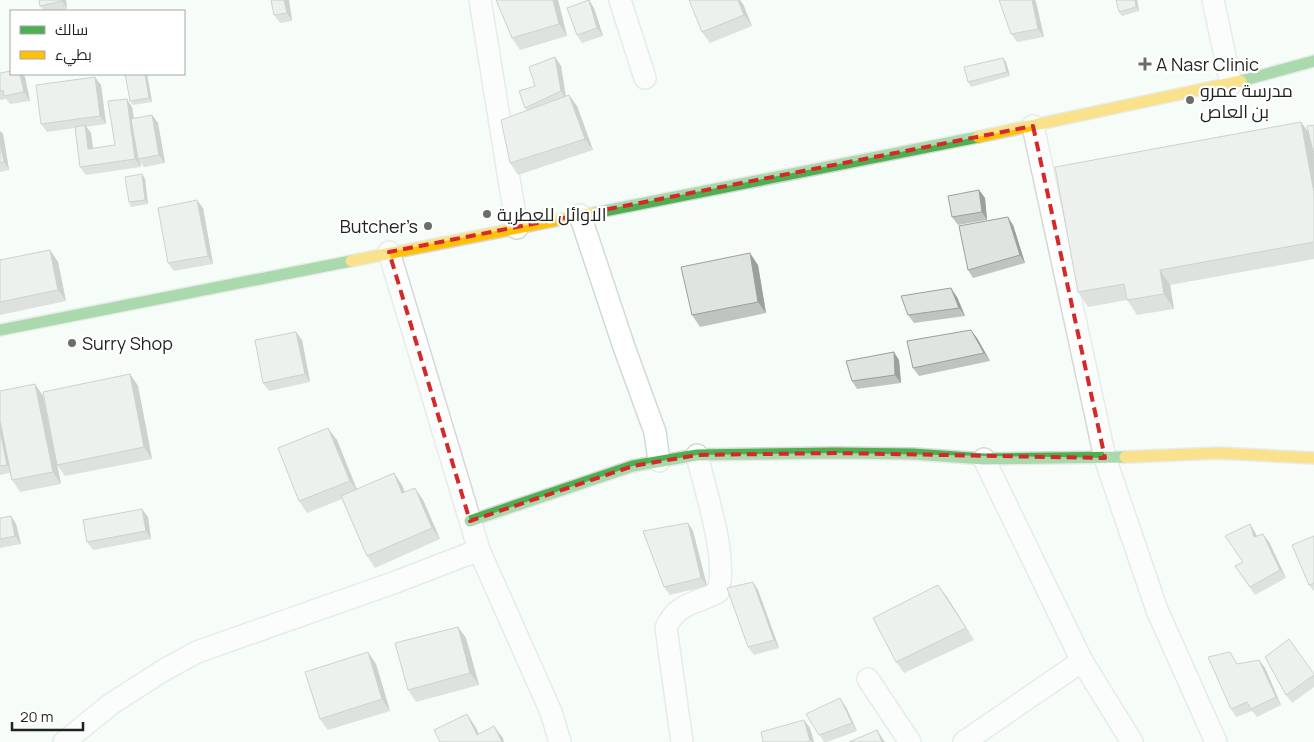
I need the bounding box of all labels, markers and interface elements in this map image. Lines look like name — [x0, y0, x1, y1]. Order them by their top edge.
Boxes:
legend — [10, 10, 185, 75]
text: سالك — [55, 19, 88, 40]
text: بطيء — [55, 44, 92, 67]
place label: A Nasr Clinic — [1156, 52, 1259, 76]
marker: A Nasr Clinic — [1138, 57, 1152, 71]
place label: مدرسة عمرو بن العاص — [1200, 78, 1293, 123]
marker: مدرسة عمرو بن العاص — [1184, 94, 1196, 106]
place label: الاوائل للعطرية — [497, 202, 607, 226]
marker: الاوائل للعطرية — [481, 208, 493, 220]
place label: Butcher’s — [340, 214, 418, 238]
marker: Butcher’s — [422, 220, 434, 232]
place label: Surry Shop — [82, 331, 173, 355]
marker: Surry Shop — [66, 337, 78, 349]
scale bar — [12, 700, 84, 732]
text: 20 m — [20, 706, 53, 727]

